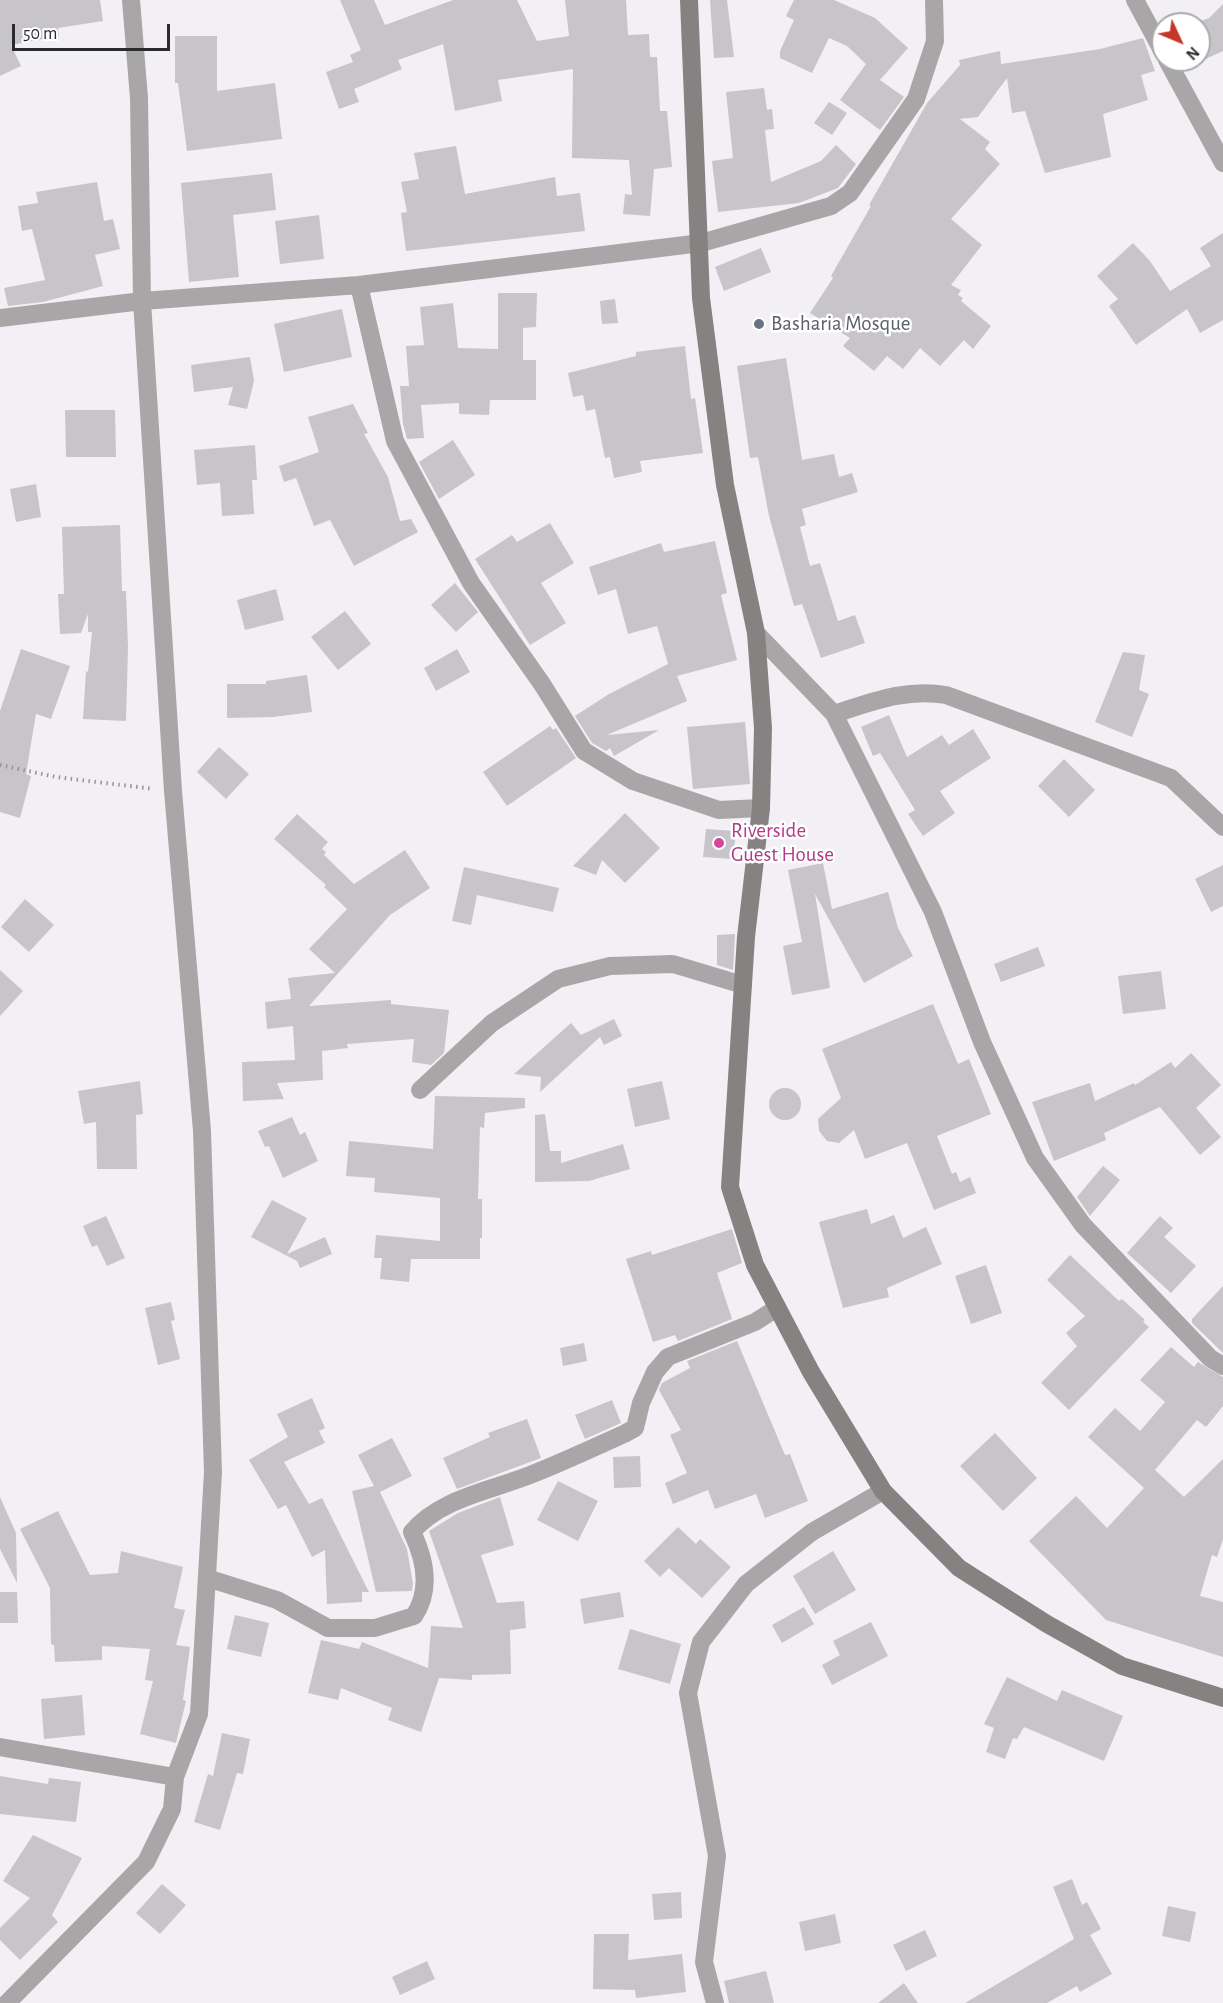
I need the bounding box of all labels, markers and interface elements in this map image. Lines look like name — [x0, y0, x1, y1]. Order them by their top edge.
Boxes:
scale bar — [15, 12, 172, 50]
north arrow — [1151, 12, 1211, 72]
text: 50 m — [23, 25, 57, 43]
text: N — [1183, 44, 1202, 63]
place label: Basharia Mosque — [771, 311, 911, 337]
marker: Basharia Mosque — [752, 317, 766, 331]
place label: Riverside Guest House — [731, 818, 834, 868]
marker: Riverside Guest House — [712, 836, 726, 850]

